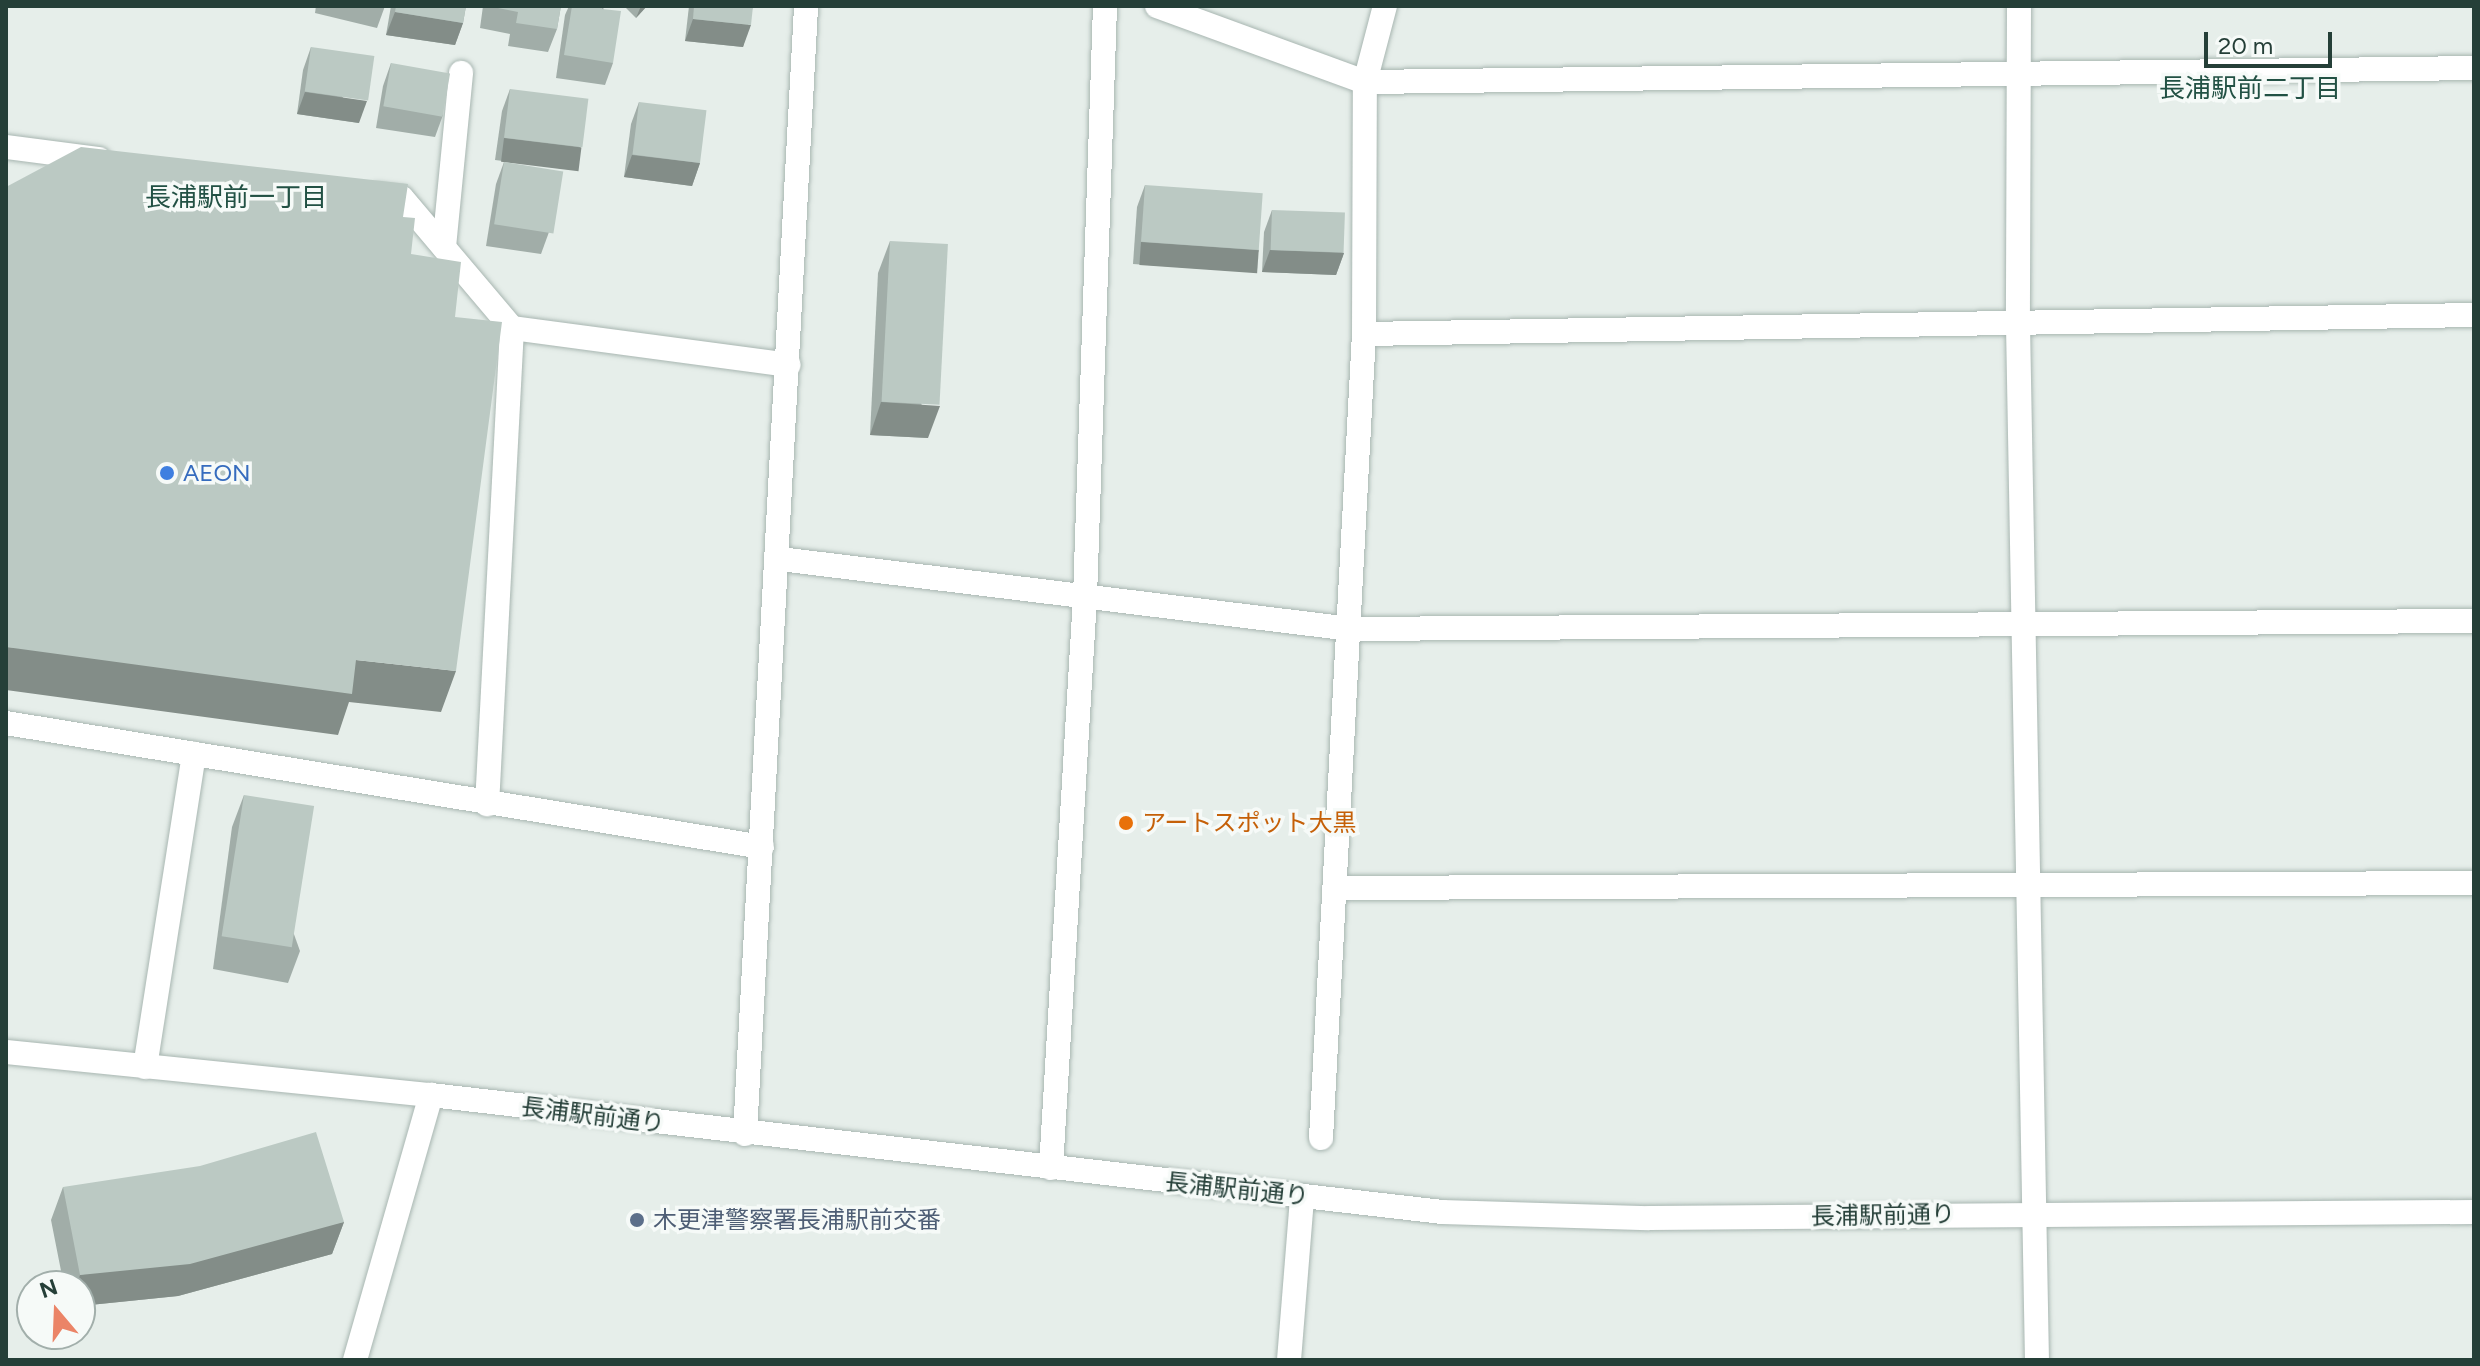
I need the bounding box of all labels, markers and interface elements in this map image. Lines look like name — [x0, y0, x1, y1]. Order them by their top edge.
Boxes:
scale bar — [2208, 16, 2336, 66]
text: 20 m — [2218, 31, 2273, 60]
district label: 長浦駅前二丁目 — [2159, 73, 2341, 105]
district label: 長浦駅前一丁目 — [145, 182, 327, 214]
place label: AEON — [183, 459, 251, 487]
marker: AEON — [158, 464, 176, 482]
place label: アートスポット大黒 — [1142, 809, 1357, 837]
marker: アートスポット大黒 — [1117, 814, 1135, 832]
street label: 長浦駅前通り — [520, 1092, 666, 1138]
street label: 長浦駅前通り — [1164, 1167, 1310, 1211]
street label: 長浦駅前通り — [1811, 1199, 1955, 1231]
place label: 木更津警察署長浦駅前交番 — [653, 1206, 941, 1234]
marker: 木更津警察署長浦駅前交番 — [628, 1211, 646, 1229]
north arrow — [16, 1270, 96, 1350]
text: N — [36, 1273, 61, 1304]

